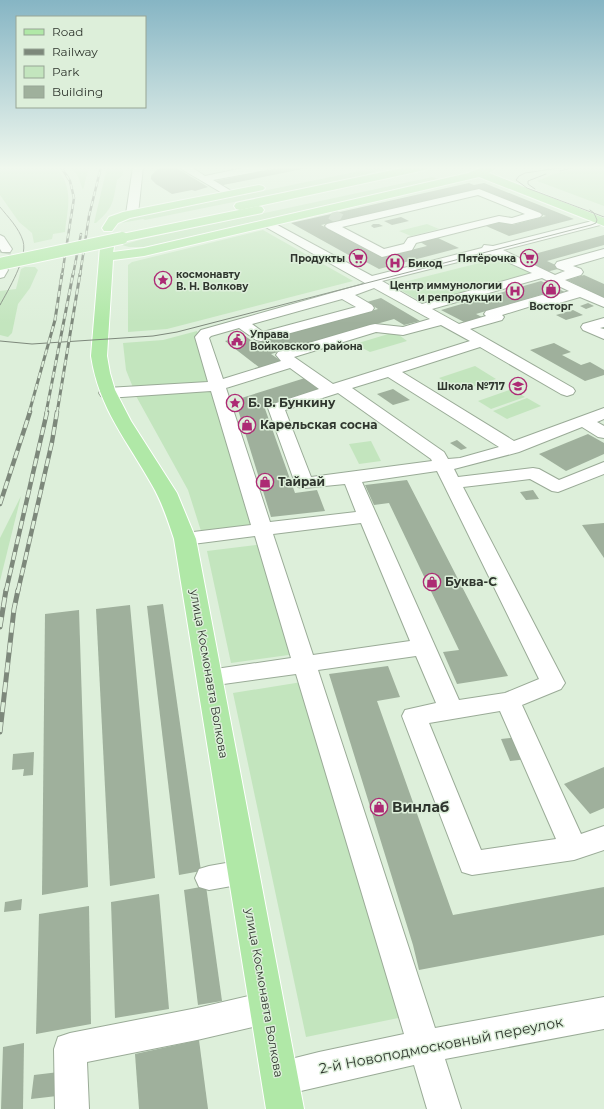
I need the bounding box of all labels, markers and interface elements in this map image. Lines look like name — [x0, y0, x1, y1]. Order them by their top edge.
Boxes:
legend — [16, 16, 146, 108]
text: Road — [52, 24, 83, 39]
text: Railway — [52, 44, 98, 59]
text: Park — [52, 64, 80, 79]
text: Building — [52, 84, 103, 99]
supermarket icon: Продукты — [348, 248, 368, 268]
supermarket icon: Пятёрочка — [519, 248, 539, 268]
place label: Продукты — [290, 252, 345, 265]
place label: Пятёрочка — [458, 252, 516, 265]
hospital icon: Бикод — [385, 253, 405, 273]
place label: Бикод — [408, 257, 442, 270]
place label: космонавту В. Н. Волкову — [176, 268, 249, 293]
place icon: космонавту В. Н. Волкову — [153, 270, 173, 290]
place label: Центр иммунологии и репродукции — [390, 279, 502, 304]
shop icon: Восторг — [541, 279, 561, 299]
hospital icon: Центр иммунологии и репродукции — [505, 281, 525, 301]
place label: Восторг — [529, 300, 574, 313]
place label: Управа Войковского района — [250, 328, 363, 353]
public building icon: Управа Войковского района — [227, 330, 247, 350]
school or university icon: Школа №717 — [508, 376, 528, 396]
place label: Школа №717 — [437, 380, 505, 393]
place icon: Б. В. Бункину — [225, 393, 245, 413]
place label: Б. В. Бункину — [248, 395, 336, 410]
shop icon: Карельская сосна — [237, 415, 257, 435]
place label: Карельская сосна — [260, 417, 378, 432]
shop icon: Тайрай — [255, 472, 275, 492]
place label: Тайрай — [278, 474, 325, 489]
shop icon: Буква-С — [422, 572, 442, 592]
place label: Буква-С — [445, 574, 497, 589]
street label: улица Космонавта Волкова — [187, 587, 232, 760]
shop icon: Винлаб — [369, 797, 389, 817]
place label: Винлаб — [392, 798, 449, 816]
street label: улица Космонавта Волкова — [242, 906, 287, 1079]
street label: 2-й Новоподмосковный переулок — [317, 1012, 565, 1078]

